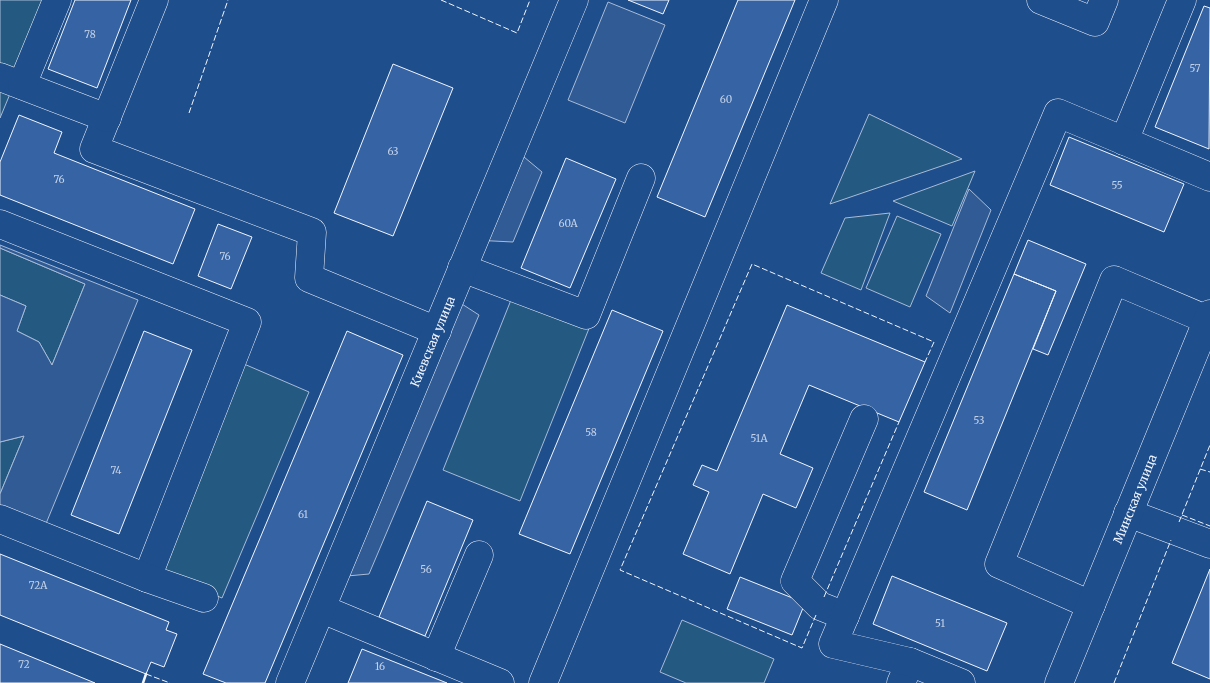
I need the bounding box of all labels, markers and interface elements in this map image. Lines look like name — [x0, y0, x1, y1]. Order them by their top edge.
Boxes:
house number: 78 — [84, 28, 96, 41]
house number: 57 — [1189, 62, 1201, 75]
house number: 60 — [720, 93, 732, 106]
house number: 63 — [387, 145, 399, 158]
house number: 76 — [53, 173, 65, 186]
house number: 55 — [1111, 179, 1123, 192]
house number: 60А — [558, 217, 579, 230]
house number: 76 — [219, 250, 231, 263]
street label: Киевская улица — [406, 293, 458, 389]
house number: 53 — [973, 414, 985, 427]
house number: 58 — [585, 426, 597, 439]
house number: 51А — [750, 432, 768, 445]
street label: Минская улица — [1109, 451, 1160, 546]
house number: 74 — [111, 464, 122, 477]
house number: 61 — [298, 508, 308, 521]
house number: 56 — [420, 563, 432, 576]
house number: 72А — [29, 579, 48, 592]
house number: 51 — [935, 617, 945, 630]
house number: 72 — [18, 658, 30, 671]
house number: 16 — [375, 660, 385, 673]

